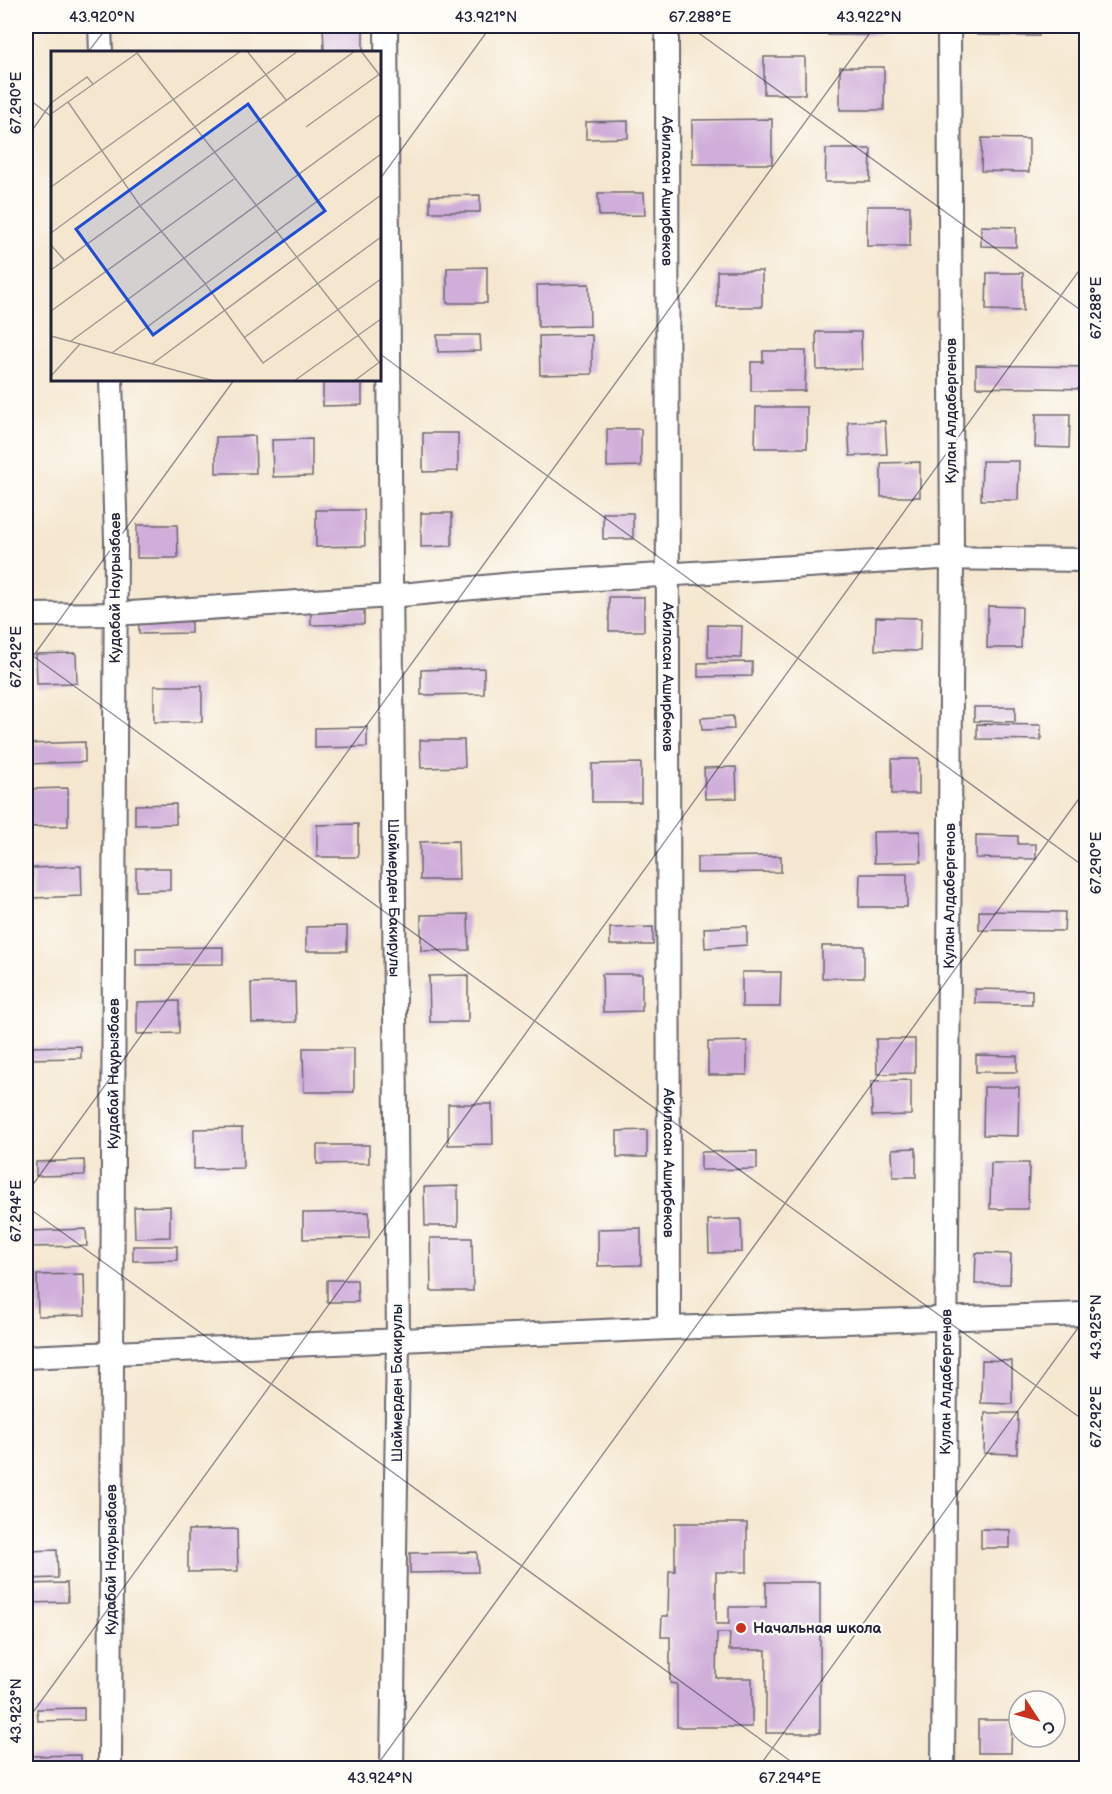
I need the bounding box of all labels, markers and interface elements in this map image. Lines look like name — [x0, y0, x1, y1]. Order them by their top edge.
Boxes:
text: 43.920°N — [69, 8, 135, 27]
text: 43.921°N — [455, 8, 517, 27]
text: 67.288°E — [669, 8, 731, 27]
text: 43.922°N — [836, 8, 902, 27]
inset map — [51, 51, 381, 381]
text: 67.290°E — [7, 72, 26, 134]
street label: Абиласан Аширбеков — [658, 115, 677, 266]
text: 67.288°E — [1087, 277, 1106, 339]
street label: Кулан Алдабергенов — [942, 338, 961, 484]
street label: Кудабай Наурызбаев — [106, 512, 125, 663]
street label: Абиласан Аширбеков — [658, 601, 678, 752]
text: 67.292°E — [7, 626, 26, 688]
street label: Шаймерден Бакирулы — [384, 819, 404, 977]
street label: Кулан Алдабергенов — [939, 823, 960, 969]
text: 67.290°E — [1087, 832, 1106, 894]
street label: Кудабай Наурызбаев — [104, 998, 123, 1150]
street label: Абиласан Аширбеков — [659, 1087, 678, 1238]
text: 67.294°E — [7, 1180, 26, 1242]
text: 43.925°N — [1087, 1294, 1106, 1360]
street label: Шаймерден Бакирулы — [388, 1304, 407, 1462]
street label: Кулан Алдабергенов — [936, 1309, 956, 1455]
text: 67.292°E — [1087, 1386, 1106, 1448]
street label: Кудабай Наурызбаев — [101, 1484, 121, 1636]
place label: Начальная школа — [753, 1619, 881, 1638]
marker: Начальная школа — [734, 1621, 748, 1635]
text: 43.923°N — [7, 1678, 26, 1744]
north arrow — [1007, 1689, 1067, 1749]
text: С — [1037, 1717, 1059, 1737]
text: 43.924°N — [347, 1769, 413, 1788]
text: 67.294°E — [759, 1769, 821, 1788]

